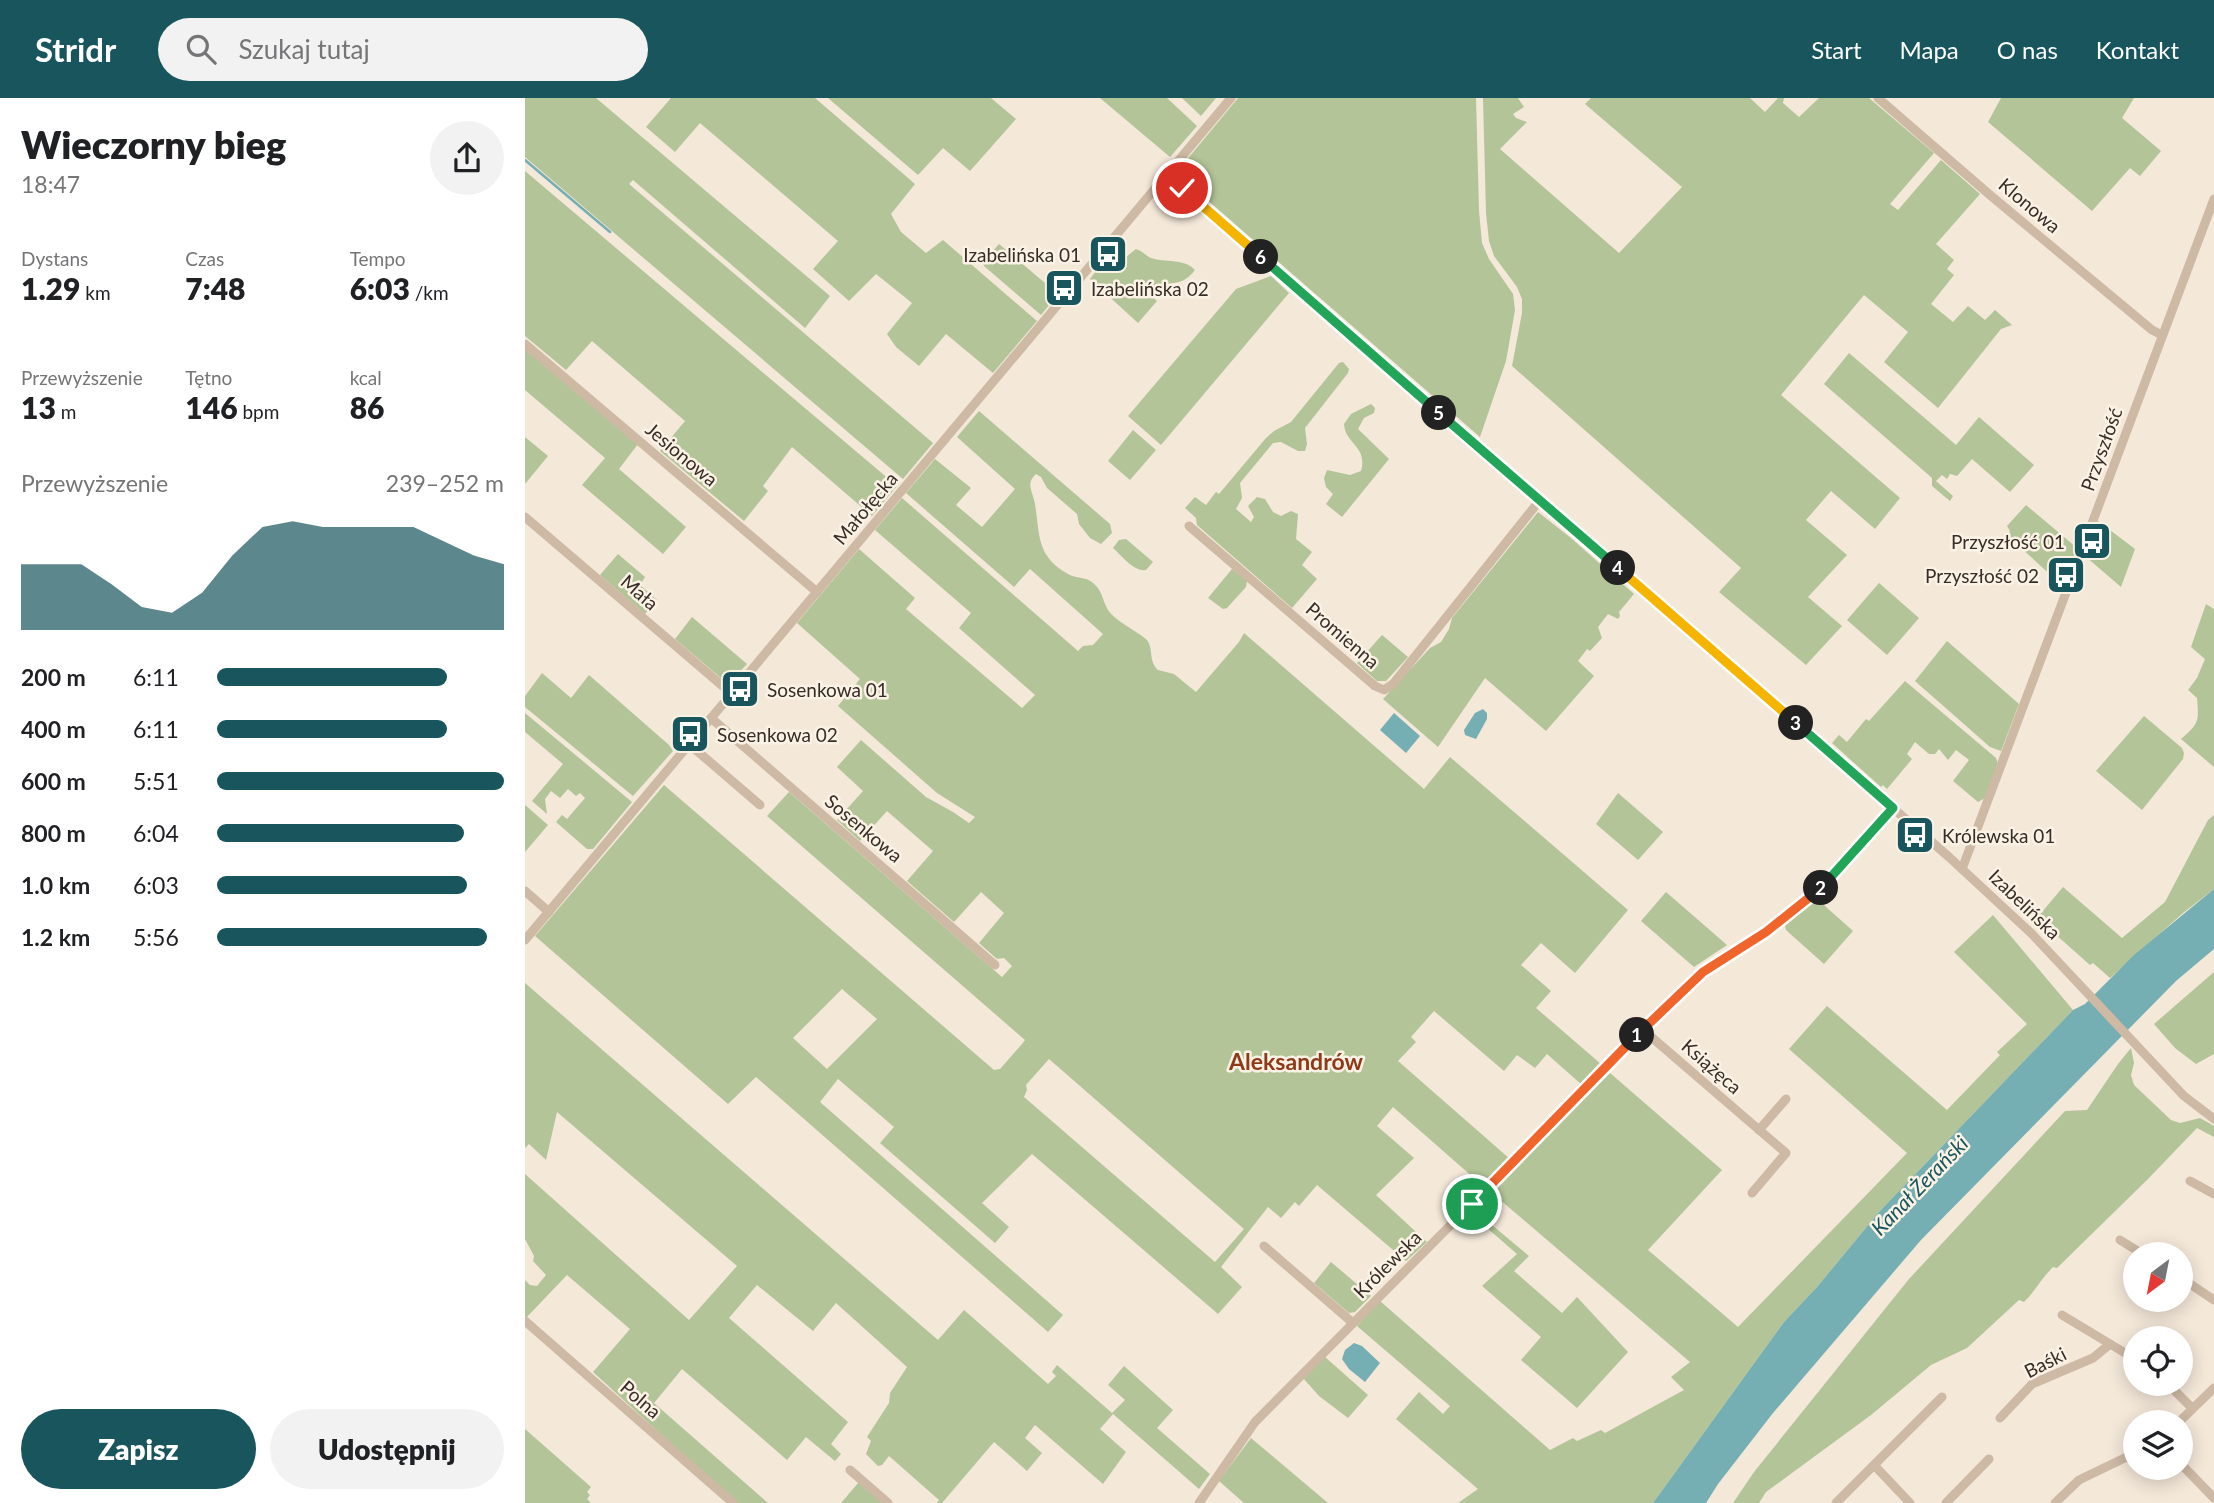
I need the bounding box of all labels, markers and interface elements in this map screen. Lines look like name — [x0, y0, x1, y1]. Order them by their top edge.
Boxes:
search box — [158, 18, 648, 81]
text: Stridr — [35, 29, 116, 69]
icon: search — [182, 30, 220, 68]
text: Szukaj tutaj — [238, 33, 370, 65]
text: Start — [1811, 35, 1862, 64]
text: Mapa — [1900, 35, 1959, 64]
text: O nas — [1997, 35, 2058, 64]
text: Kontakt — [2096, 35, 2179, 64]
text: Wieczorny bieg — [21, 121, 286, 167]
button: share — [430, 121, 504, 195]
pin — [1152, 158, 1212, 218]
icon: check — [1163, 169, 1201, 207]
text: 18:47 — [21, 170, 80, 198]
street label: Klonowa — [1995, 173, 2065, 237]
bus stop icon: Izabelińska 01 — [1087, 233, 1129, 275]
pin: 6 — [1243, 240, 1279, 274]
place label: Izabelińska 01 — [963, 243, 1081, 266]
text: 6 — [1255, 245, 1266, 268]
text: Dystans — [21, 247, 88, 270]
text: Czas — [185, 247, 224, 270]
text: Tempo — [350, 247, 406, 270]
bus stop icon: Izabelińska 02 — [1043, 267, 1085, 309]
text: 1.29 — [21, 270, 80, 306]
text: 7:48 — [185, 270, 245, 306]
text: 6:03 — [350, 270, 410, 306]
place label: Izabelińska 02 — [1091, 277, 1209, 300]
text: km — [80, 281, 111, 304]
text: /km — [410, 281, 449, 304]
text: Przewyższenie — [21, 366, 143, 389]
text: Tętno — [185, 366, 232, 389]
text: kcal — [350, 366, 382, 389]
text: 13 — [21, 389, 56, 425]
text: 146 — [185, 389, 238, 425]
text: 86 — [350, 389, 384, 425]
pin: 5 — [1422, 396, 1457, 430]
text: m — [56, 400, 76, 423]
text: bpm — [238, 400, 279, 423]
text: 5 — [1433, 401, 1444, 424]
street label: Przyszłość — [2075, 404, 2127, 494]
street label: Jesionowa — [641, 417, 723, 491]
street label: Małołęcka — [828, 467, 902, 549]
text: Przewyższenie — [21, 469, 168, 497]
text: 239–252 m — [386, 469, 504, 497]
bus stop icon: Przyszłość 01 — [2071, 520, 2113, 562]
place label: Przyszłość 01 — [1951, 530, 2065, 553]
pin: 4 — [1601, 550, 1635, 586]
bus stop icon: Przyszłość 02 — [2045, 554, 2087, 596]
text: 4 — [1612, 556, 1623, 579]
place label: Przyszłość 02 — [1925, 564, 2039, 587]
street label: Mała — [617, 570, 663, 614]
street label: Promienna — [1302, 597, 1384, 673]
text: 200 m — [21, 663, 86, 691]
text: 6:11 — [133, 663, 179, 691]
bus stop icon: Sosenkowa 01 — [719, 668, 761, 710]
place label: Sosenkowa 01 — [767, 678, 888, 701]
pin: 3 — [1779, 706, 1813, 740]
text: 3 — [1790, 711, 1801, 734]
bus stop icon: Sosenkowa 02 — [669, 713, 711, 755]
text: 400 m — [21, 715, 86, 743]
text: 6:11 — [133, 715, 179, 743]
place label: Sosenkowa 02 — [717, 723, 838, 746]
text: 600 m — [21, 767, 86, 795]
text: 5:51 — [133, 767, 179, 795]
street label: Sosenkowa — [821, 789, 907, 867]
bus stop icon: Królewska 01 — [1894, 814, 1936, 856]
text: 800 m — [21, 819, 86, 847]
text: 6:04 — [133, 819, 179, 847]
place label: Królewska 01 — [1942, 824, 2055, 847]
street label: Izabelińska — [1984, 864, 2066, 944]
pin: 2 — [1803, 870, 1839, 906]
text: 1.0 km — [21, 871, 90, 899]
text: 6:03 — [133, 871, 179, 899]
text: 2 — [1815, 876, 1826, 899]
text: 1.2 km — [21, 923, 90, 951]
text: 5:56 — [133, 923, 179, 951]
pin: 1 — [1619, 1018, 1655, 1052]
text: 1 — [1631, 1023, 1642, 1046]
street label: Książęca — [1677, 1034, 1747, 1098]
district label: Aleksandrów — [1228, 1047, 1363, 1075]
water label: Kanał Żerański — [1865, 1130, 1973, 1240]
pin — [1442, 1174, 1502, 1234]
icon: arrive — [1453, 1185, 1491, 1223]
street label: Królewska — [1348, 1225, 1426, 1303]
north arrow — [2123, 1242, 2193, 1312]
map controls — [2123, 1242, 2193, 1480]
button: locate — [2123, 1326, 2193, 1396]
street label: Baśki — [2020, 1342, 2070, 1382]
street label: Polna — [616, 1375, 666, 1423]
button: Zapisz — [21, 1409, 256, 1489]
button: Udostępnij — [270, 1409, 504, 1489]
button: layers — [2123, 1410, 2193, 1480]

